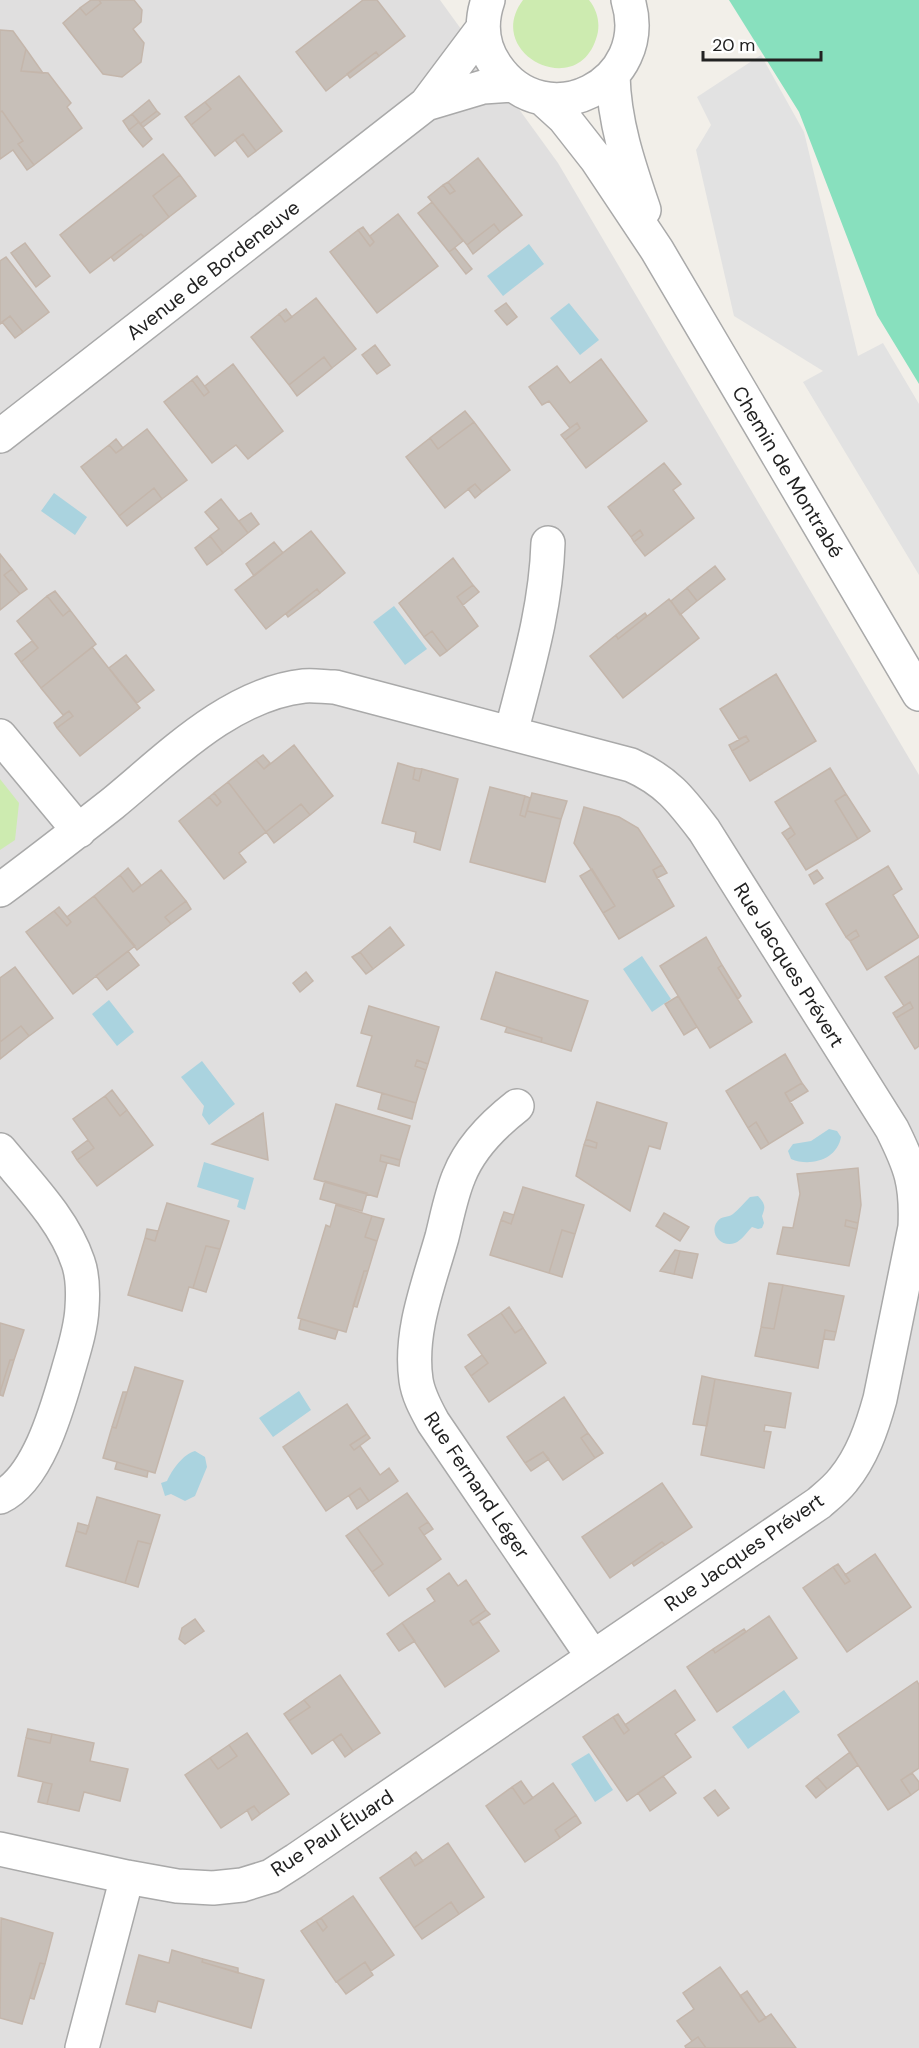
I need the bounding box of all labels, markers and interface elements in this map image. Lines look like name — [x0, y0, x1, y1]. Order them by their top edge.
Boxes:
scale bar — [703, 24, 822, 62]
text: 20 m — [712, 33, 755, 57]
street label: Avenue de Bordeneuve — [121, 194, 305, 346]
street label: Chemin de Montrabé — [726, 381, 850, 563]
street label: Rue Jacques Prévert — [728, 878, 850, 1052]
street label: Rue Fernand Léger — [418, 1407, 536, 1563]
street label: Rue Jacques Prévert — [659, 1487, 829, 1617]
street label: Rue Paul Éluard — [266, 1784, 398, 1882]

